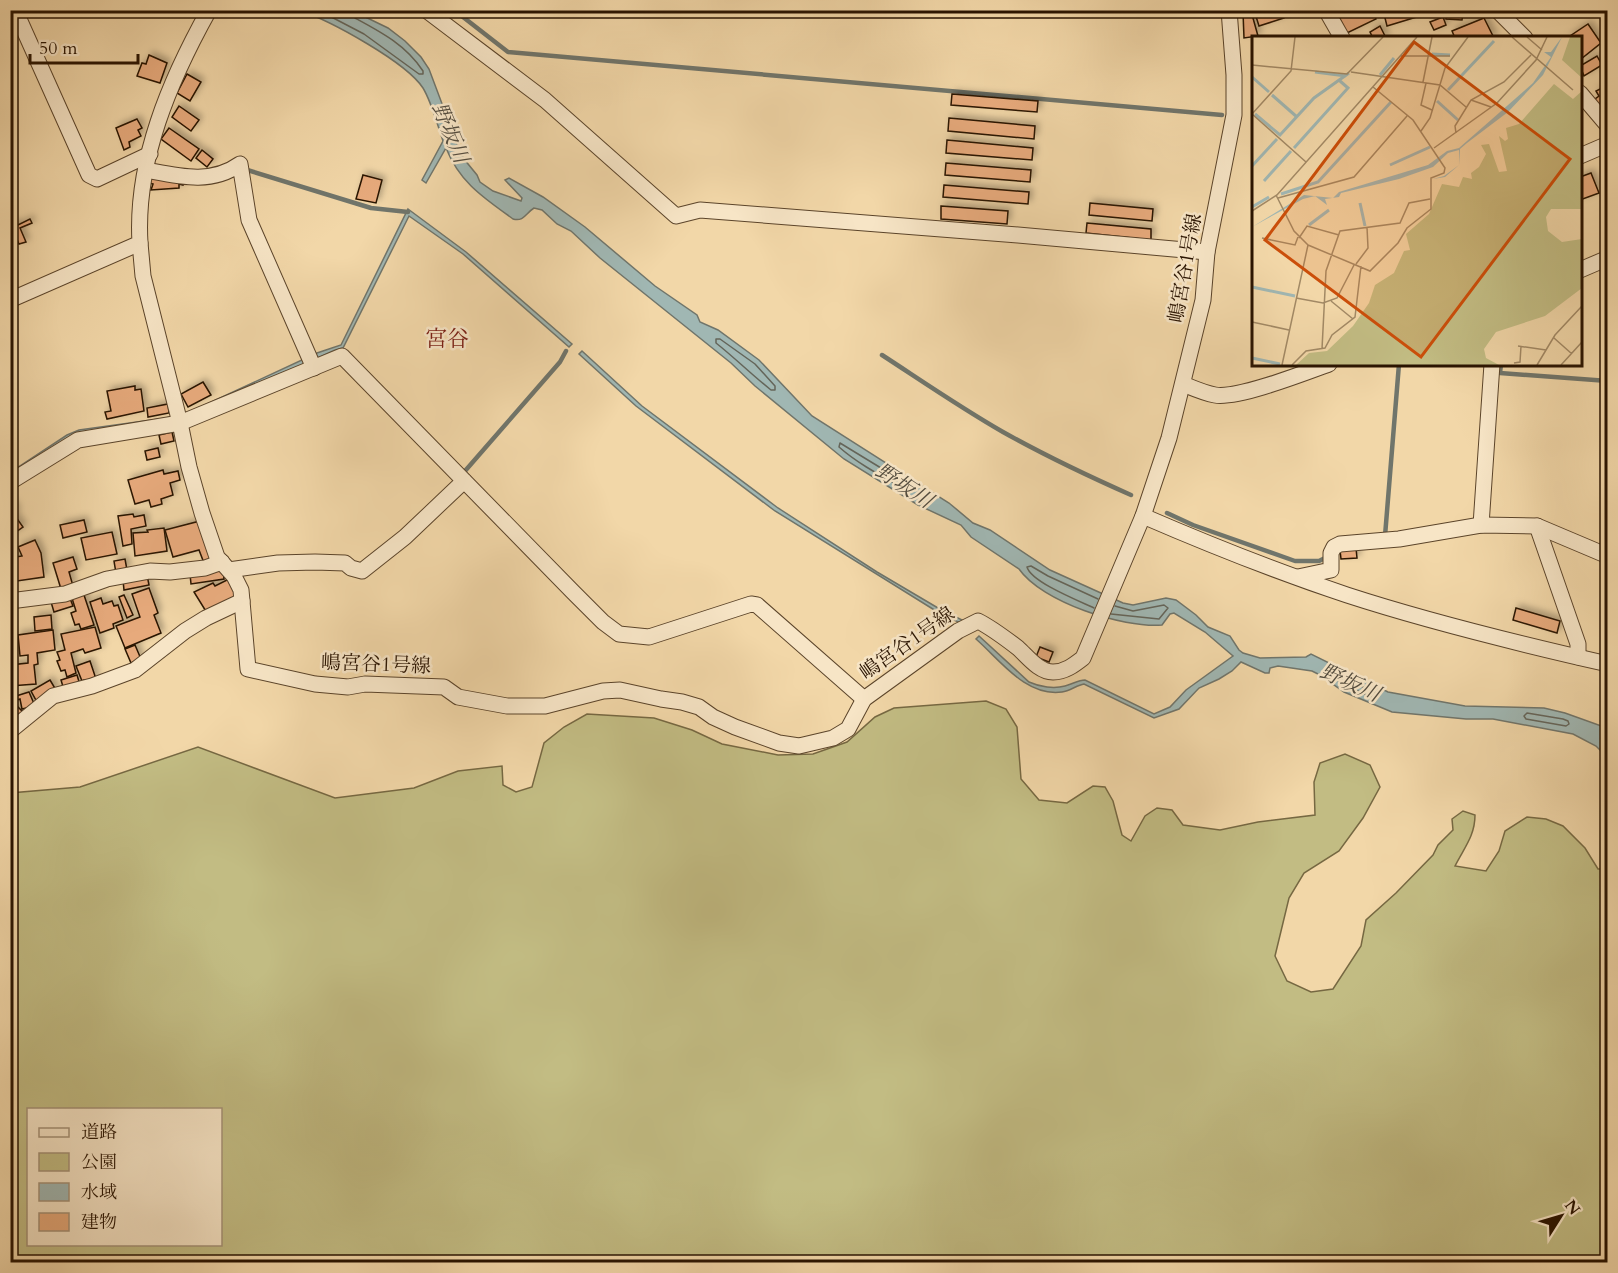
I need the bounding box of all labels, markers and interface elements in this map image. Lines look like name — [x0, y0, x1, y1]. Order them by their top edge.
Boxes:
scale bar — [30, 27, 138, 65]
text: 50 m — [39, 36, 78, 61]
inset map — [1252, 36, 1582, 366]
water label: 野坂川 — [424, 98, 476, 170]
street label: 嶋宮谷1号線 — [1162, 211, 1208, 325]
district label: 宮谷 — [425, 324, 469, 354]
water label: 野坂川 — [870, 457, 940, 516]
street label: 嶋宮谷1号線 — [854, 600, 960, 686]
street label: 嶋宮谷1号線 — [320, 649, 432, 679]
water label: 野坂川 — [1315, 657, 1387, 710]
legend — [27, 1108, 222, 1246]
text: 道路 — [81, 1120, 117, 1145]
text: 公園 — [81, 1150, 117, 1175]
text: 水域 — [81, 1180, 117, 1205]
north arrow — [1531, 1186, 1591, 1246]
text: N — [1559, 1195, 1585, 1220]
text: 建物 — [81, 1210, 117, 1235]

